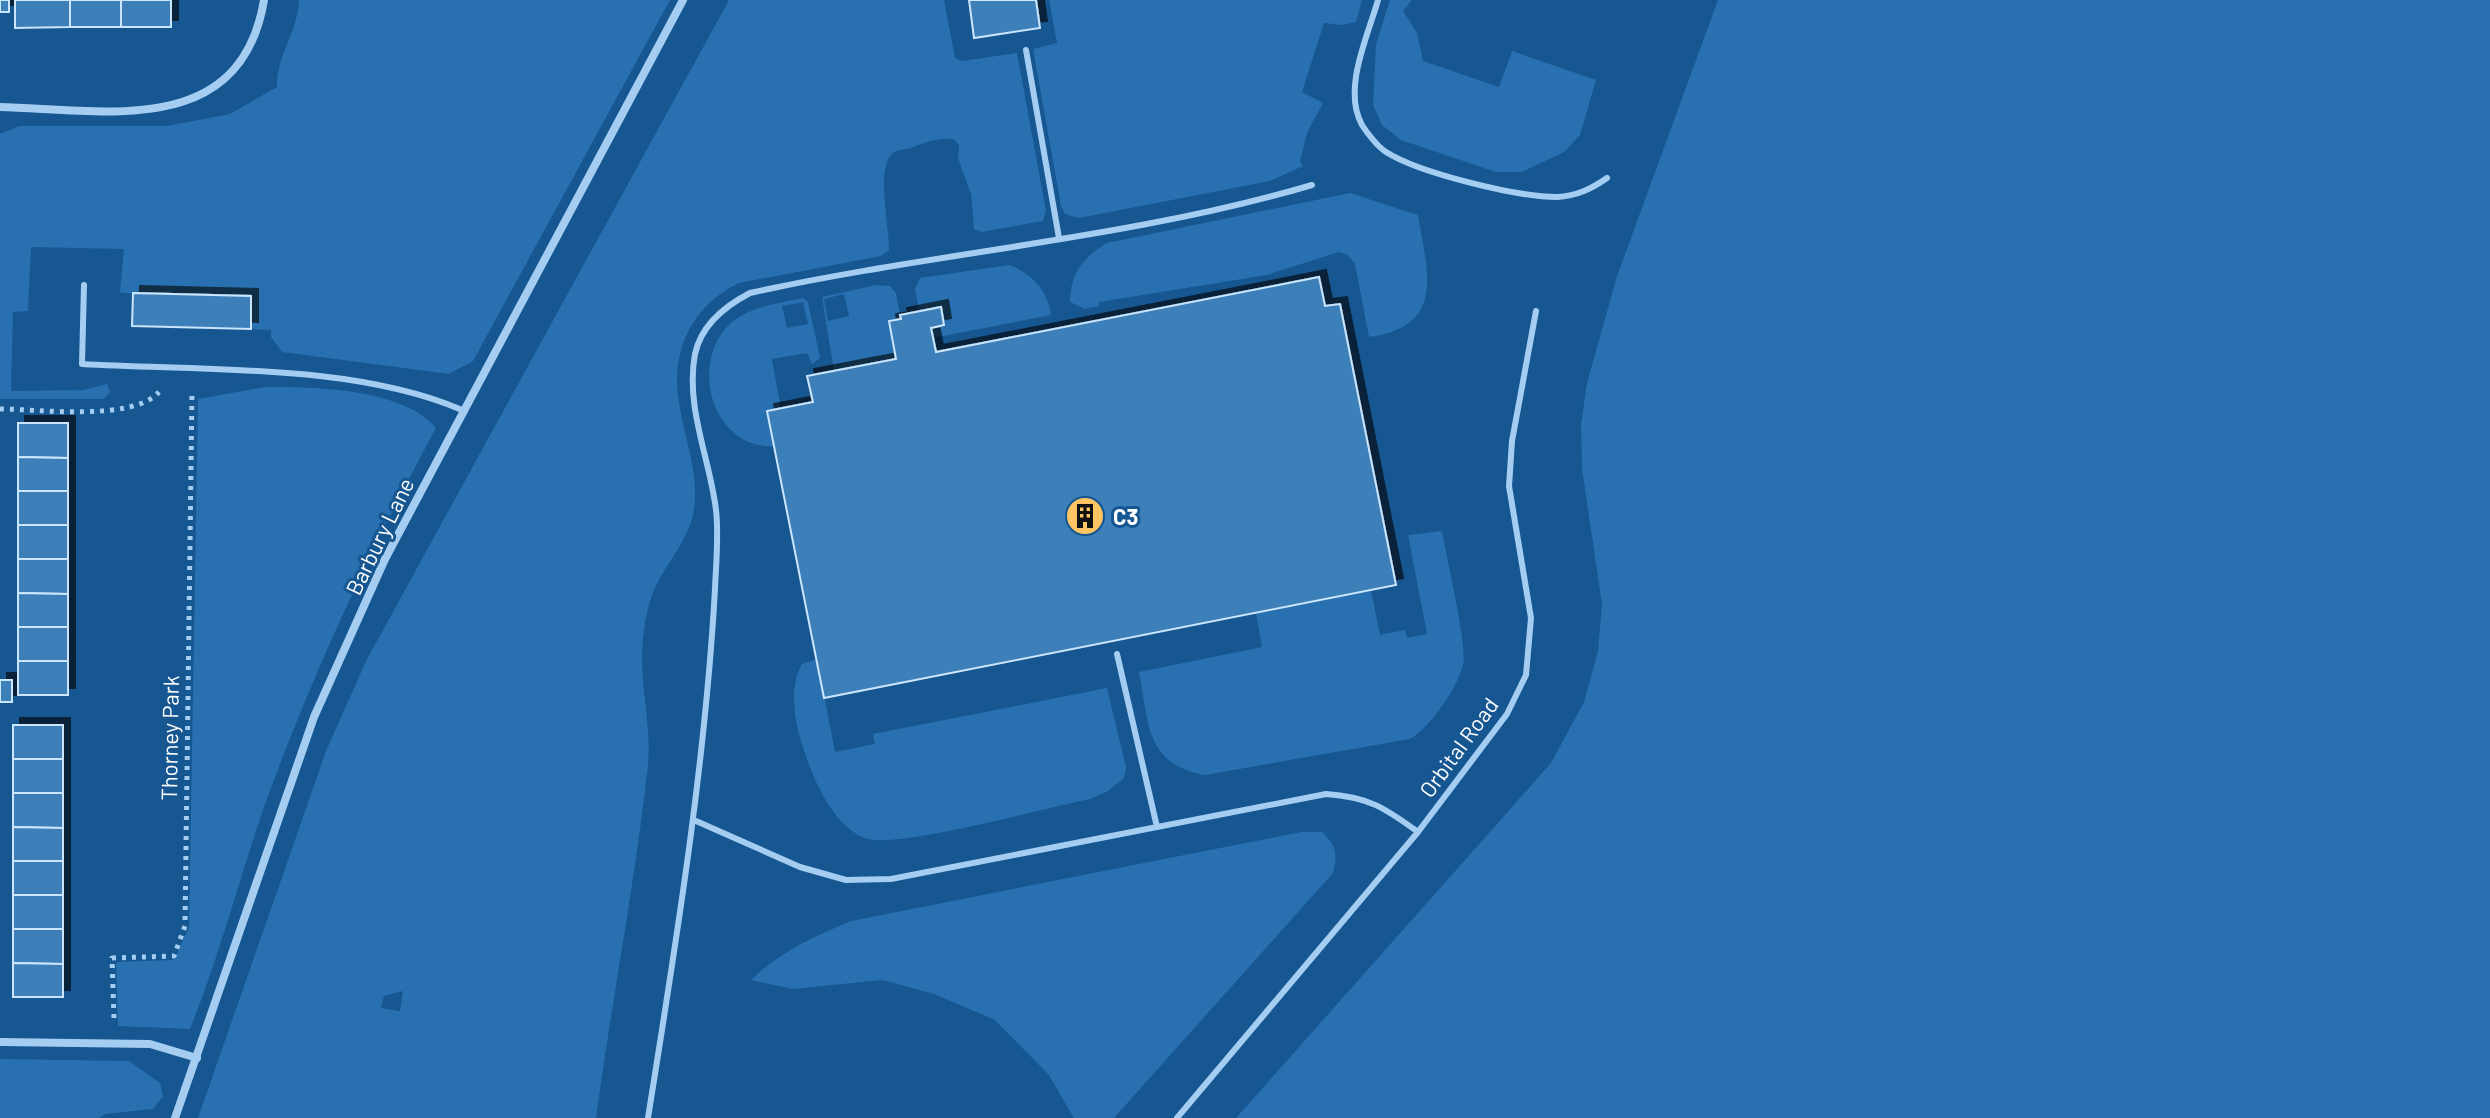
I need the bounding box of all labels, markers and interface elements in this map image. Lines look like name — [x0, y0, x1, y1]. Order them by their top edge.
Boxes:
street label: Barbury Lane — [339, 473, 419, 599]
building icon: C3 — [1064, 495, 1106, 537]
place label: C3 — [1113, 503, 1138, 529]
street label: Thorney Park — [155, 675, 183, 801]
street label: Orbital Road — [1413, 692, 1503, 802]

